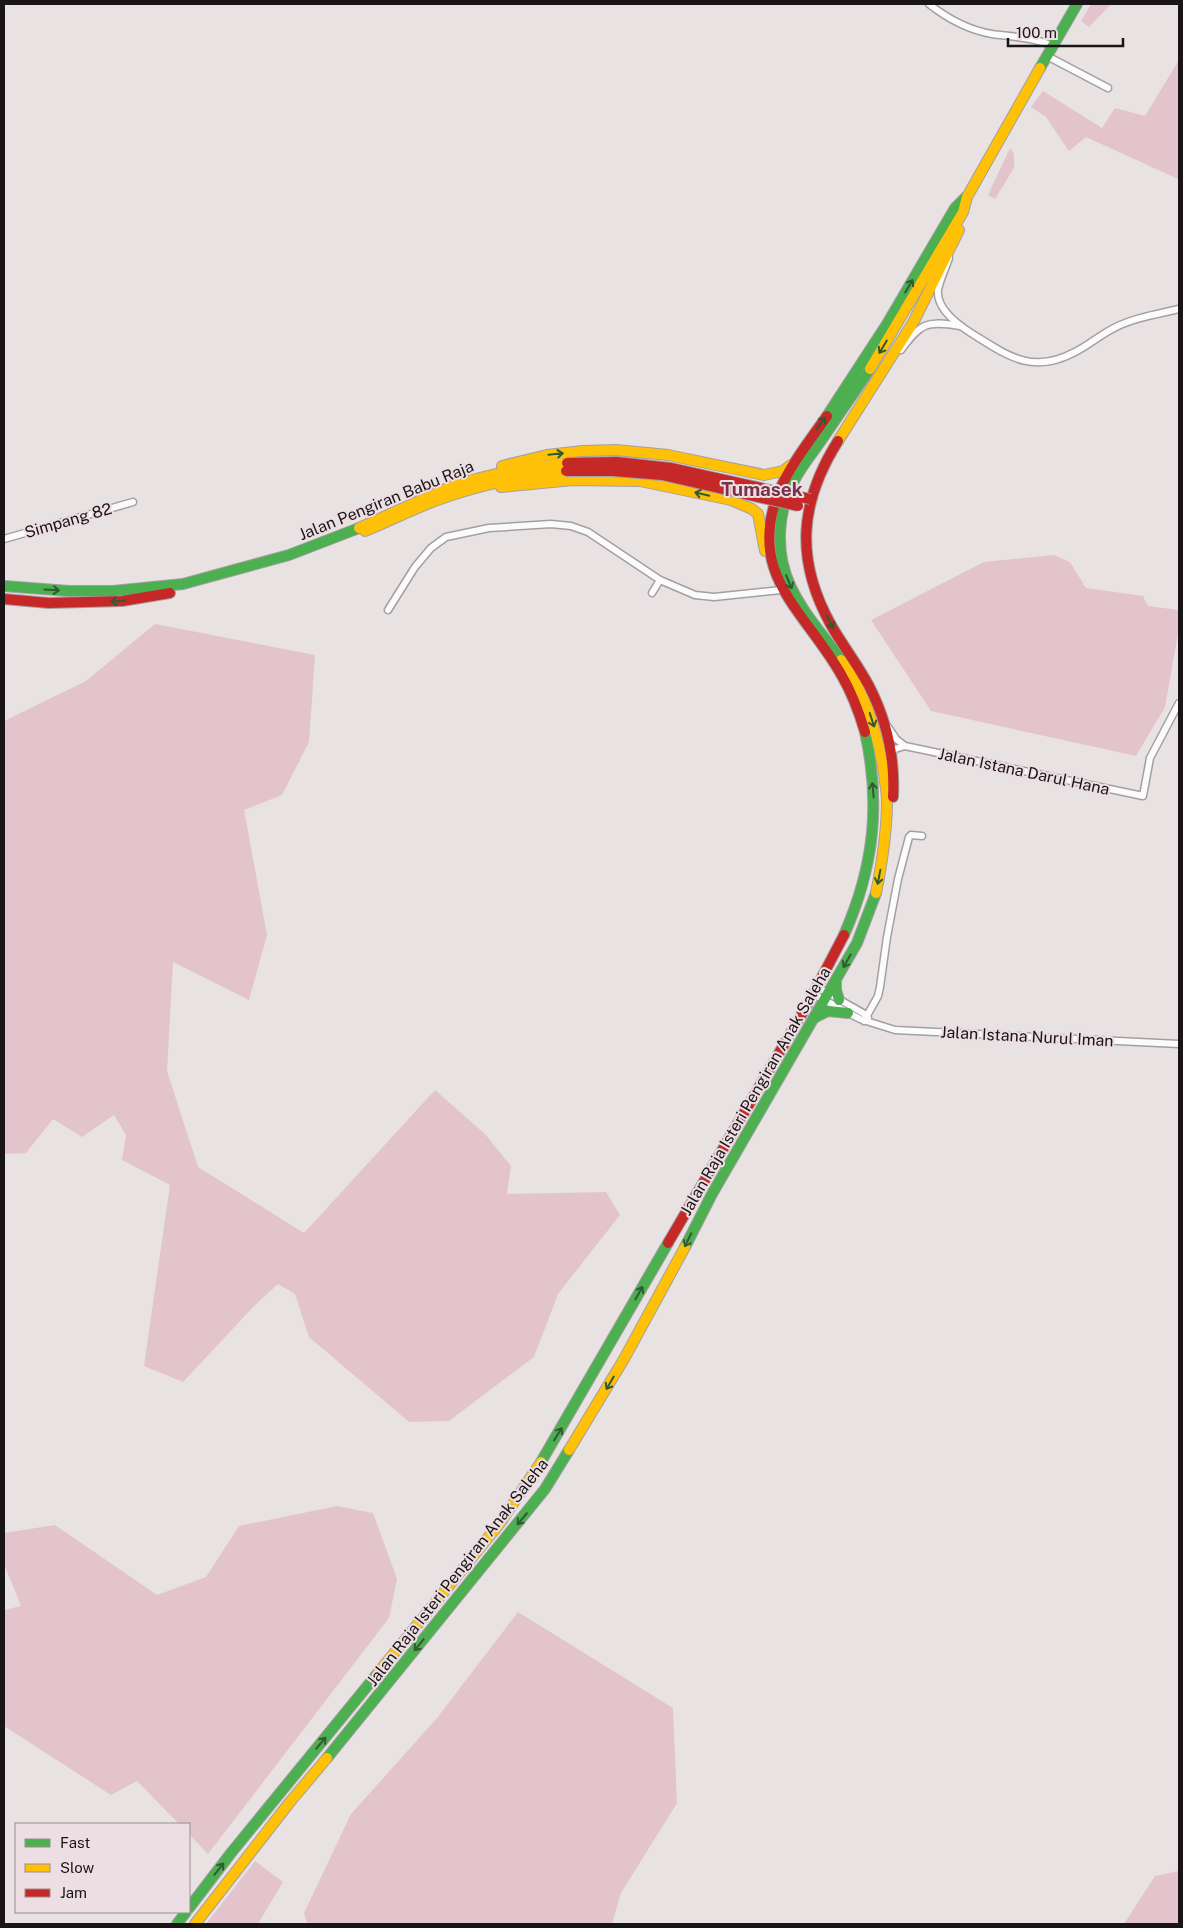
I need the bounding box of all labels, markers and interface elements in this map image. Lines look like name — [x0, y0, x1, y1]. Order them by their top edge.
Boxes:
scale bar — [1008, 15, 1123, 47]
text: 100 m — [1016, 24, 1057, 41]
one-way arrow — [904, 280, 914, 294]
one-way arrow — [878, 340, 888, 354]
one-way arrow — [816, 416, 826, 430]
one-way arrow — [548, 449, 564, 459]
street label: Jalan Pengiran Babu Raja — [296, 457, 476, 544]
district label: Tumasek — [721, 478, 803, 500]
one-way arrow — [694, 489, 710, 498]
street label: Simpang 82 — [22, 499, 114, 542]
one-way arrow — [784, 574, 794, 589]
one-way arrow — [44, 586, 60, 595]
one-way arrow — [110, 596, 126, 606]
one-way arrow — [825, 615, 835, 630]
one-way arrow — [868, 712, 877, 728]
street label: Jalan Istana Darul Hana — [937, 744, 1111, 799]
one-way arrow — [869, 782, 878, 798]
one-way arrow — [874, 868, 884, 884]
one-way arrow — [842, 954, 852, 969]
street label: Jalan Raja Isteri Pengiran Anak Saleha — [676, 964, 835, 1219]
street label: Jalan Istana Nurul Iman — [940, 1022, 1114, 1051]
one-way arrow — [683, 1232, 692, 1247]
one-way arrow — [634, 1286, 644, 1301]
one-way arrow — [604, 1375, 614, 1389]
one-way arrow — [553, 1428, 563, 1442]
street label: Jalan Raja Isteri Pengiran Anak Saleha — [363, 1455, 552, 1690]
one-way arrow — [516, 1512, 527, 1525]
one-way arrow — [414, 1639, 425, 1652]
one-way arrow — [316, 1737, 327, 1750]
legend — [15, 1823, 190, 1913]
text: Fast — [60, 1834, 90, 1851]
text: Slow — [60, 1859, 95, 1876]
one-way arrow — [213, 1863, 224, 1876]
text: Jam — [60, 1884, 87, 1901]

